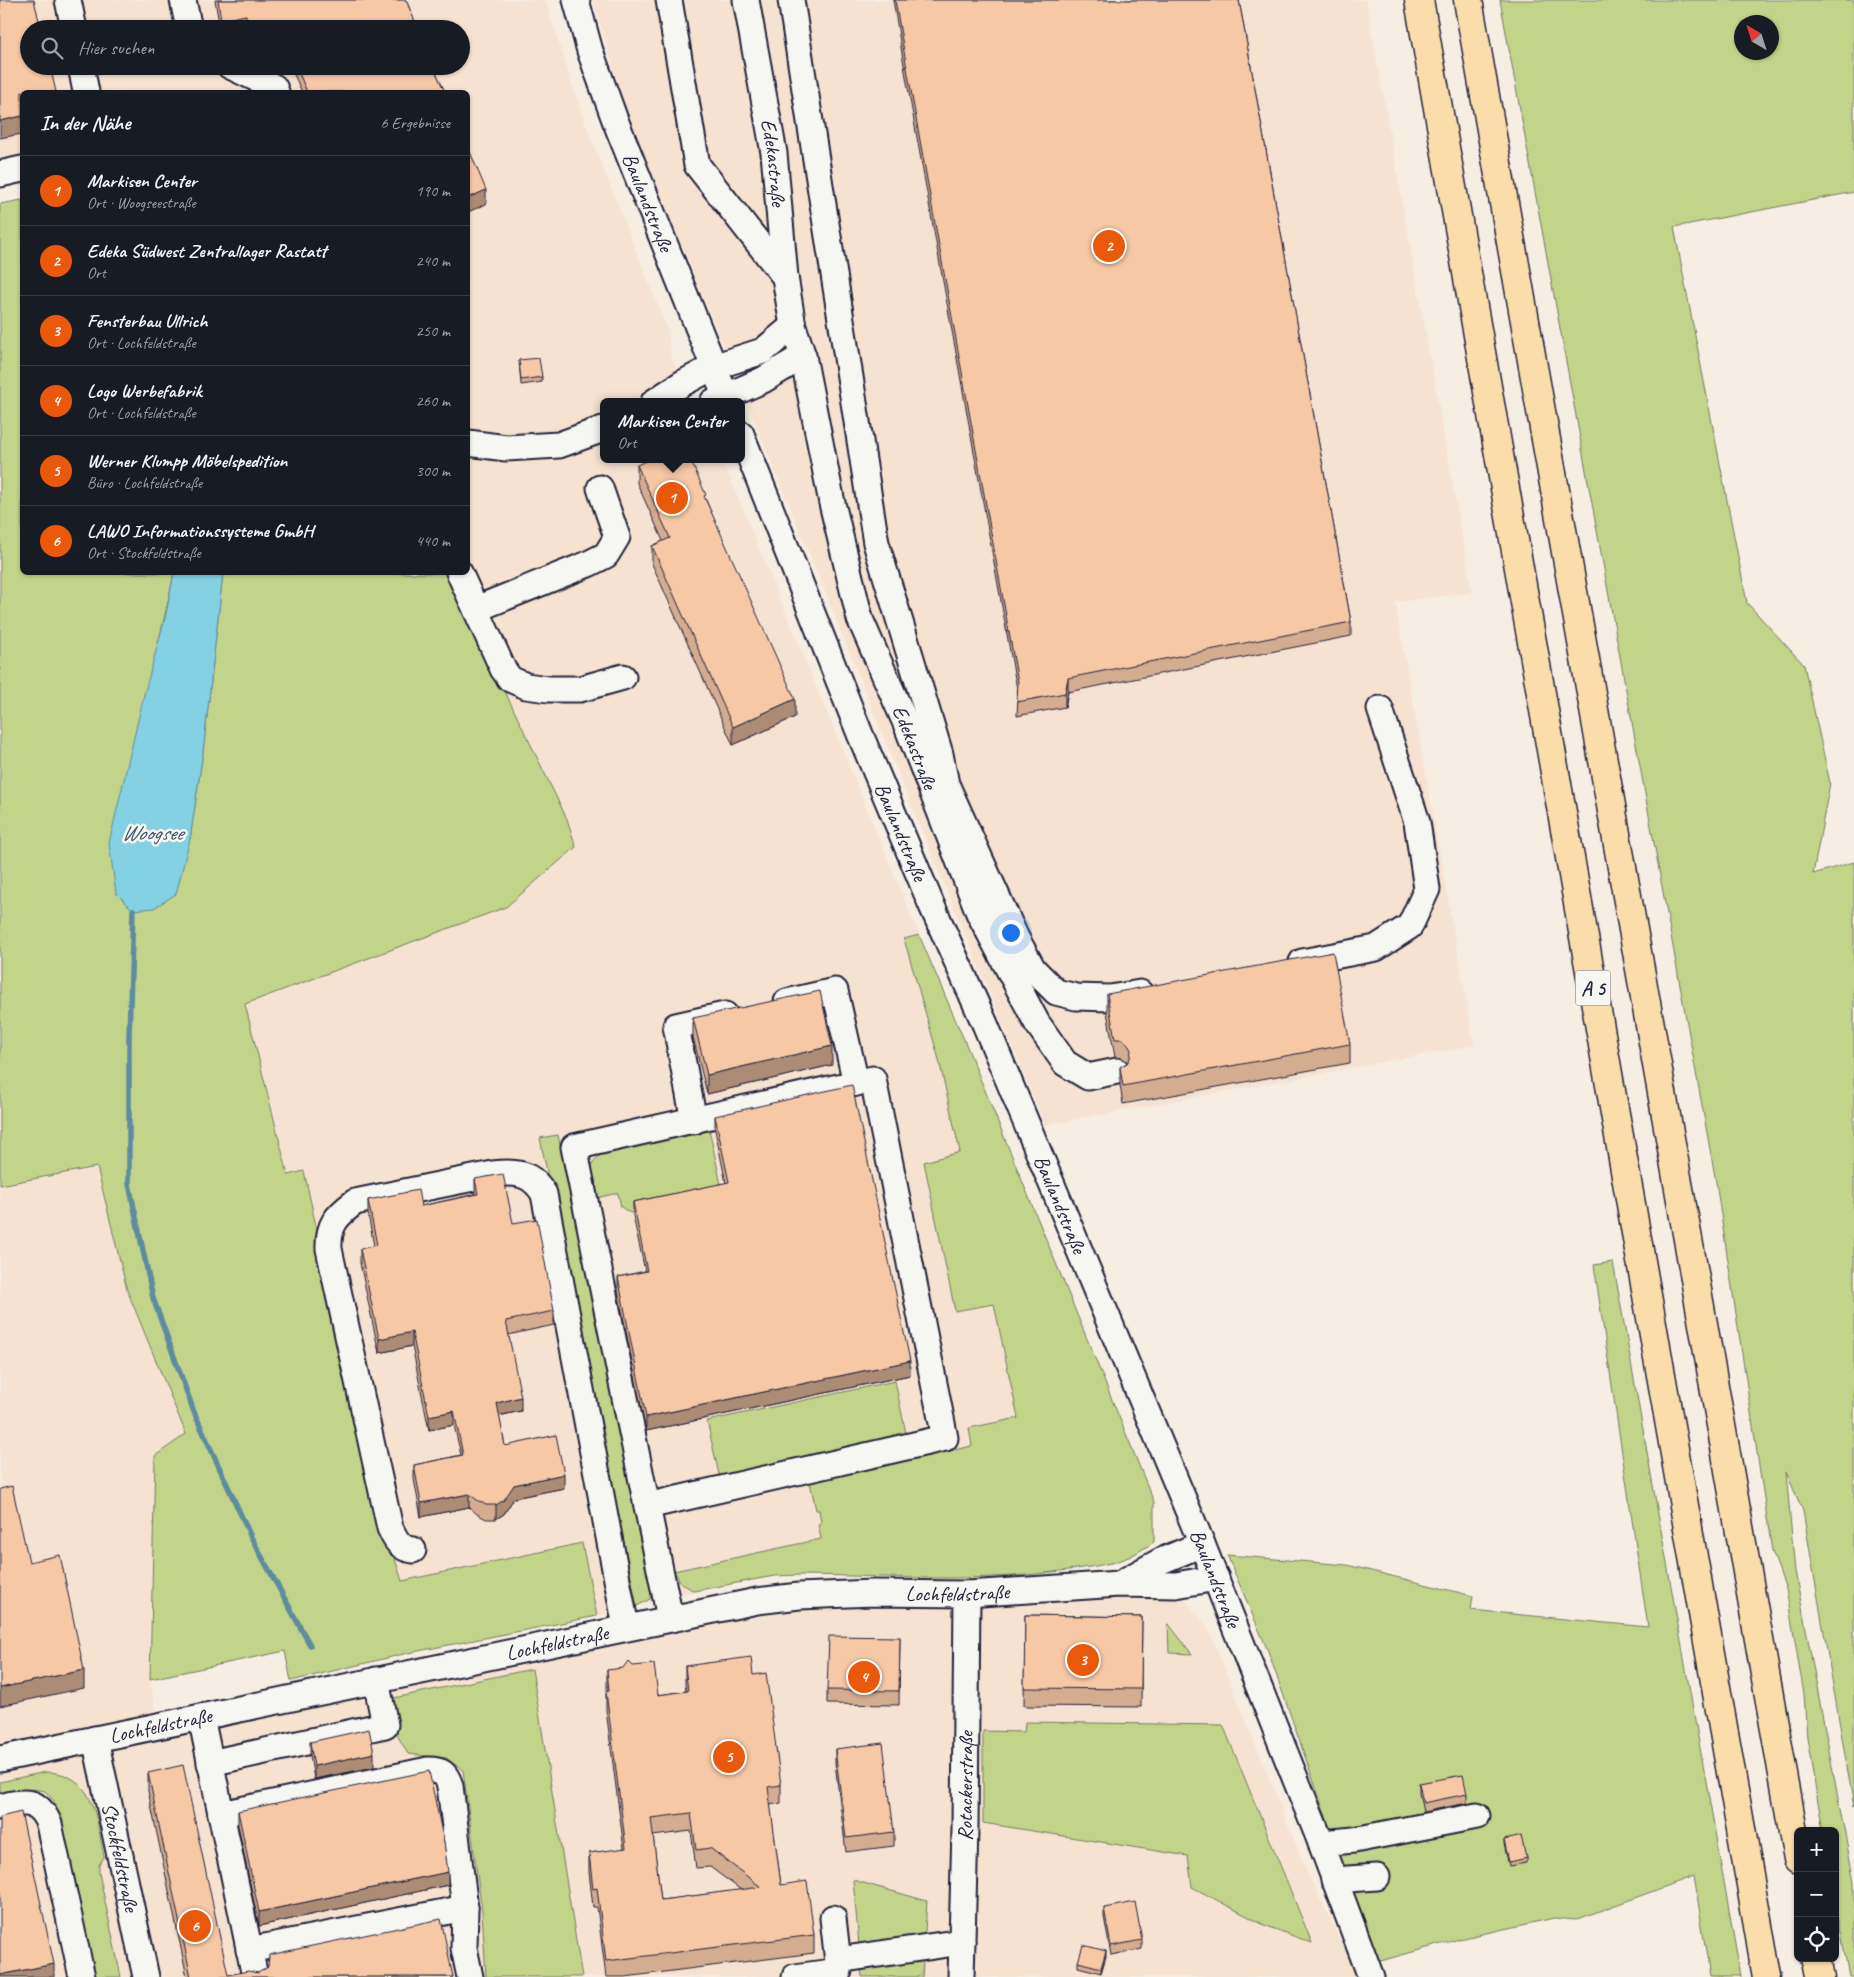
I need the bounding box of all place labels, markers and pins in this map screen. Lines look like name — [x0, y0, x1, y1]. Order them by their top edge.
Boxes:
pin: 2 — [1093, 227, 1125, 265]
pin: 1 — [656, 479, 688, 517]
pin: 3 — [1067, 1641, 1099, 1679]
pin: 4 — [848, 1658, 880, 1696]
pin: 5 — [713, 1738, 745, 1776]
pin: 6 — [179, 1907, 211, 1945]

